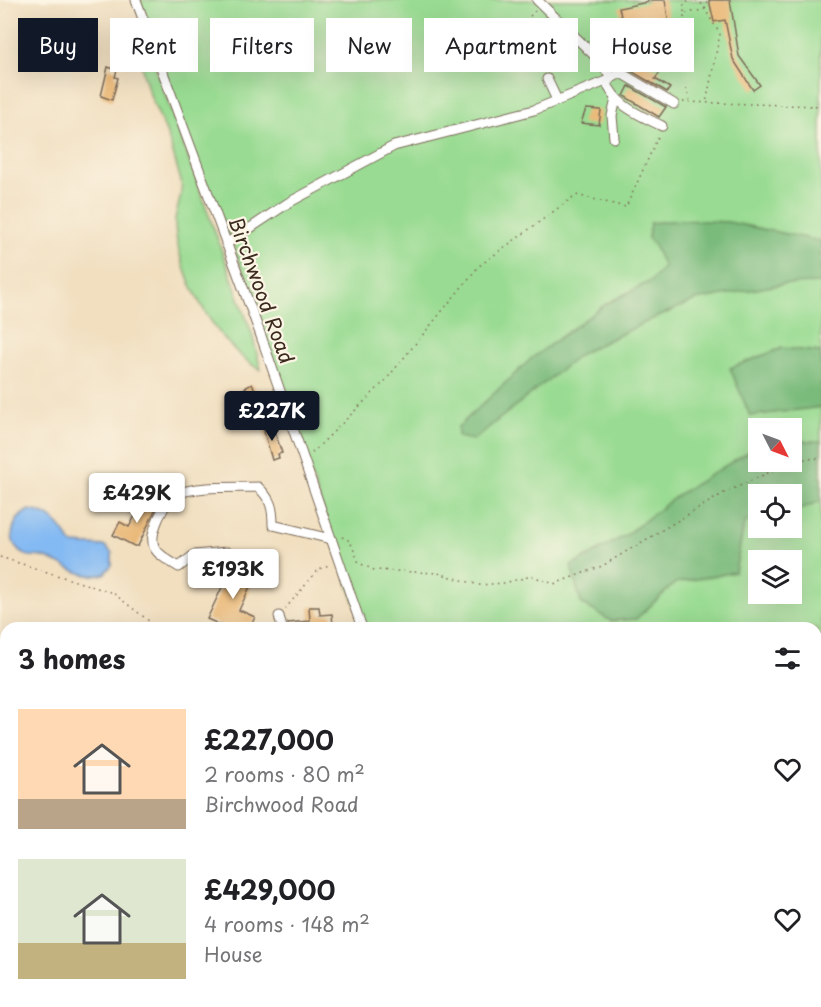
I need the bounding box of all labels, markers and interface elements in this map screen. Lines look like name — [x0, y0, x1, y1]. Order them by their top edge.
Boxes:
chip: Buy — [18, 18, 98, 72]
chip: Rent — [110, 18, 198, 72]
chip: Filters — [210, 18, 314, 72]
chip: New — [326, 18, 412, 72]
chip: Apartment — [424, 18, 578, 72]
chip: House — [590, 18, 694, 72]
street label: Birchwood Road — [221, 212, 303, 368]
pin: £227K — [230, 391, 314, 442]
text: £227K — [238, 395, 306, 425]
north arrow — [748, 418, 802, 472]
map controls — [748, 418, 802, 604]
pin: £429K — [95, 473, 179, 524]
text: £429K — [103, 477, 171, 507]
button: locate — [748, 484, 802, 538]
pin: £193K — [191, 549, 275, 600]
button: layers — [748, 550, 802, 604]
text: £193K — [202, 553, 264, 583]
text: 3 homes — [18, 639, 125, 678]
icon: filters — [771, 642, 804, 675]
text: £227,000 — [204, 720, 334, 759]
icon: home — [66, 733, 138, 805]
icon: heart — [771, 753, 804, 786]
text: 2 rooms · 80 m² — [204, 759, 365, 789]
text: Birchwood Road — [204, 789, 359, 819]
text: £429,000 — [204, 870, 335, 909]
icon: home — [66, 883, 138, 955]
icon: heart — [771, 903, 804, 936]
text: 4 rooms · 148 m² — [204, 909, 370, 939]
text: House — [204, 939, 263, 969]

